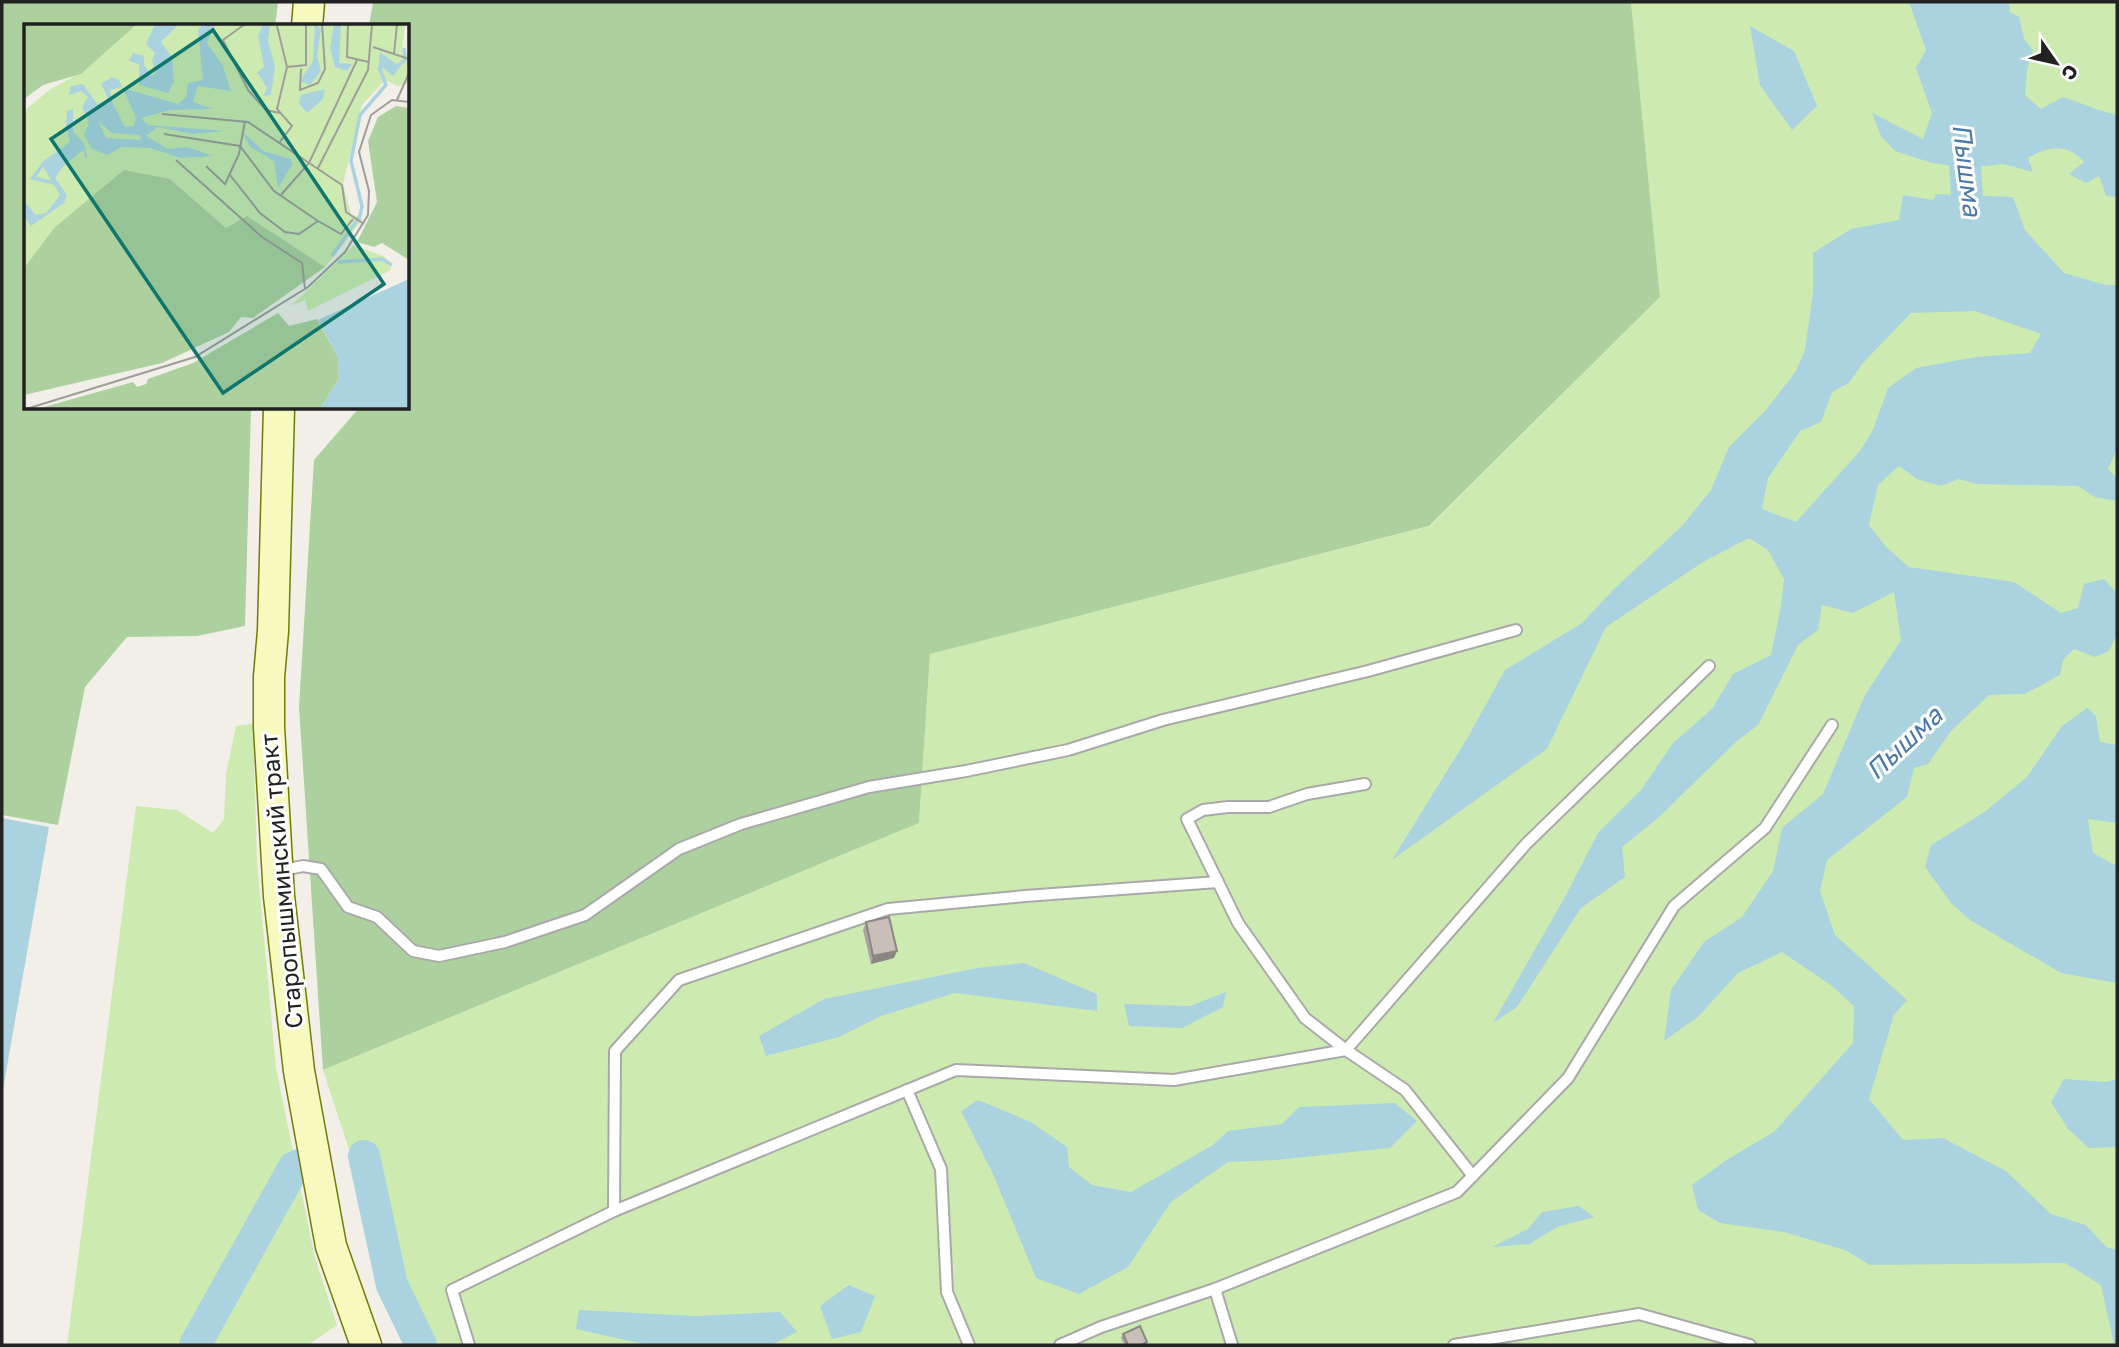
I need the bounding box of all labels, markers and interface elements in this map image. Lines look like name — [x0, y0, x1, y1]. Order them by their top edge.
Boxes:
inset map — [24, 24, 410, 410]
north arrow — [2021, 28, 2091, 98]
text: С — [2057, 61, 2084, 85]
water label: Пышма — [1946, 122, 1989, 219]
water label: Пышма — [1859, 699, 1949, 786]
street label: Старопышминский тракт — [253, 732, 308, 1030]

